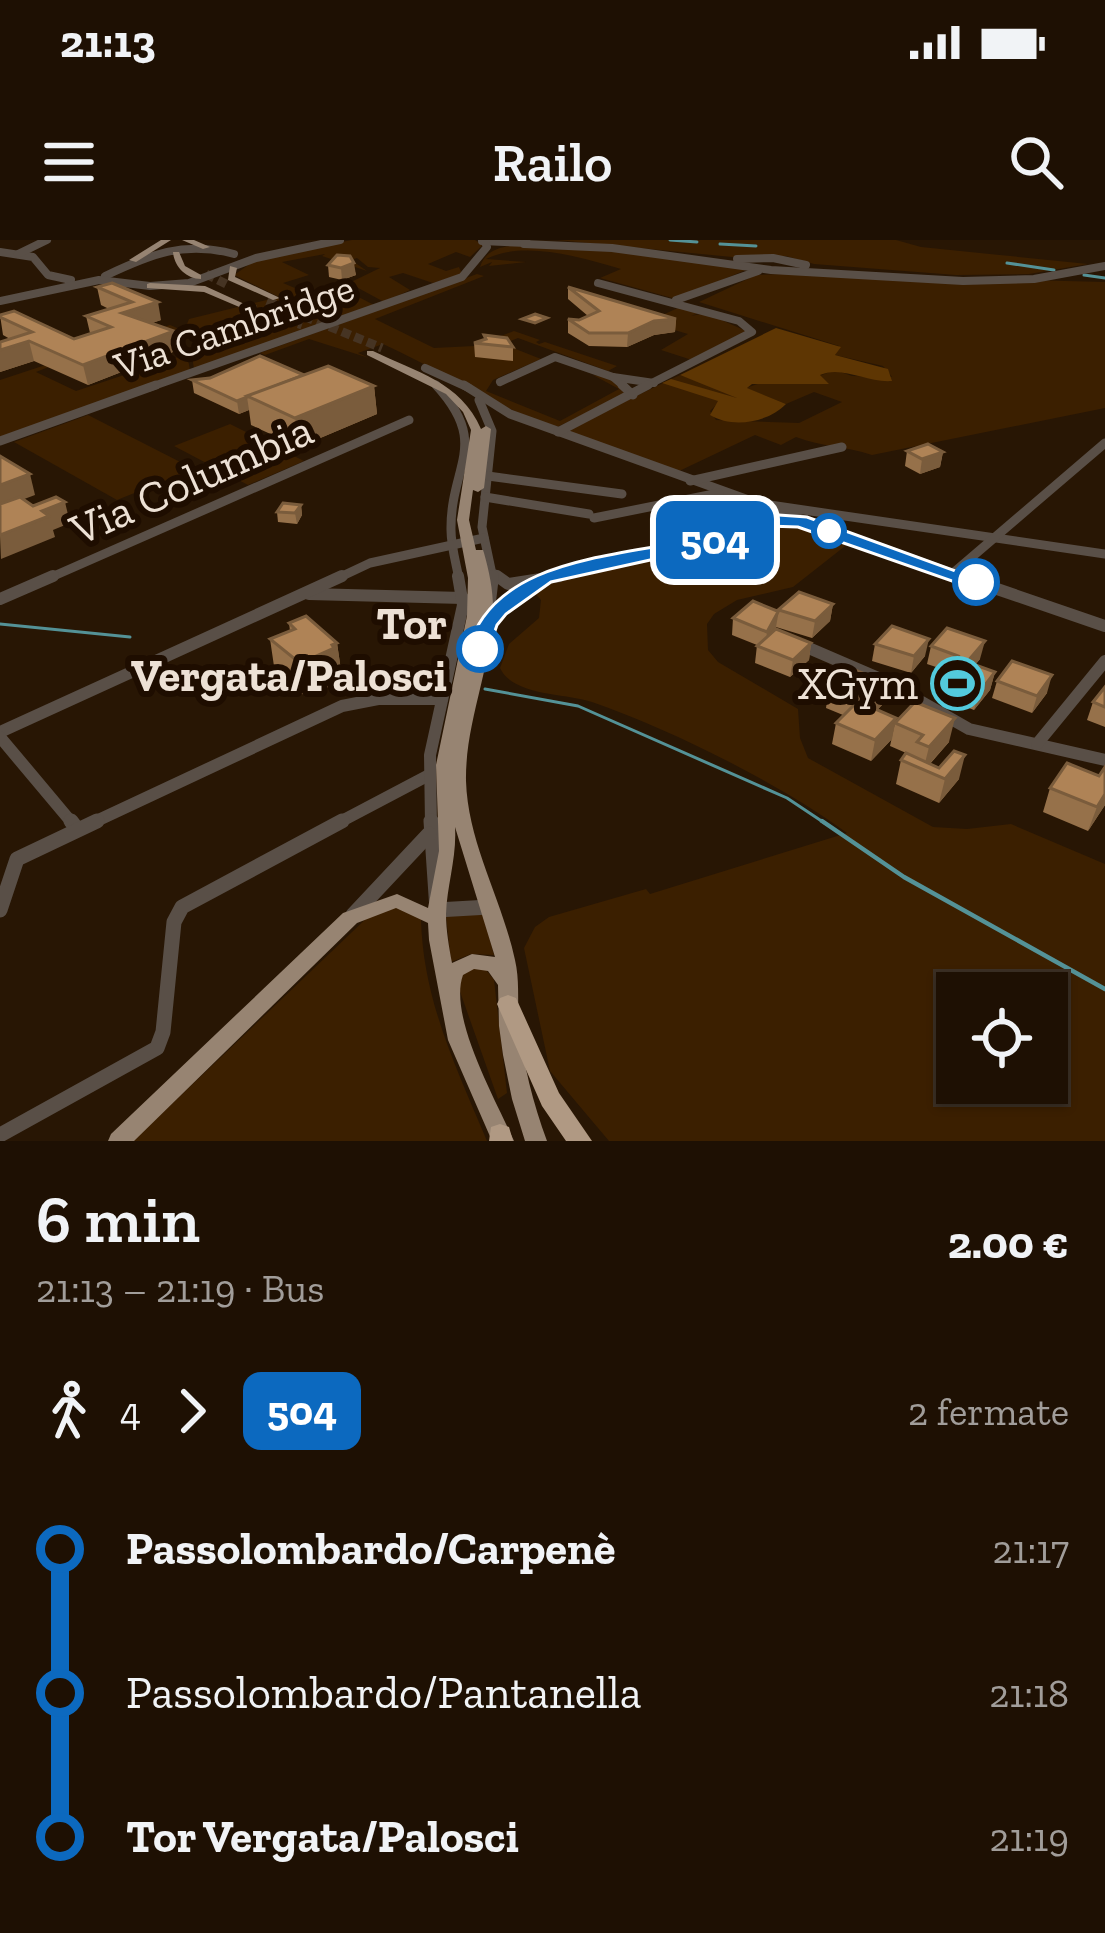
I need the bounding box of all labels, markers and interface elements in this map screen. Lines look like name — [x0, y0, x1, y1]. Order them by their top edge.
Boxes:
text: 21:13 — [60, 15, 156, 69]
icon: menu — [36, 129, 102, 195]
icon: search — [1003, 129, 1069, 195]
text: Railo — [493, 130, 612, 195]
street label: Via Cambridge — [107, 264, 360, 390]
street label: Via Columbia — [61, 402, 321, 558]
line badge: 504 — [646, 501, 784, 579]
text: 504 — [680, 514, 750, 565]
unlabelled marker — [813, 515, 845, 547]
unlabelled marker — [954, 560, 998, 604]
place label: Tor Vergata/Palosci — [131, 597, 447, 703]
marker: Tor Vergata/Palosci — [458, 627, 502, 671]
sports icon: XGym — [929, 655, 985, 711]
place label: XGym — [798, 657, 918, 711]
map controls — [936, 972, 1068, 1104]
button: locate — [936, 972, 1068, 1104]
text: 6 min — [36, 1180, 200, 1259]
text: 2.00 € — [948, 1216, 1069, 1270]
text: 21:13 – 21:19 · Bus — [36, 1265, 324, 1312]
icon: walk — [36, 1378, 102, 1444]
icon: forward — [159, 1378, 225, 1444]
text: 504 — [267, 1385, 337, 1436]
text: 4 — [120, 1388, 141, 1435]
text: 2 fermate — [908, 1388, 1069, 1435]
text: Passolombardo/Carpenè — [126, 1522, 616, 1576]
text: 21:17 — [992, 1526, 1069, 1573]
text: Passolombardo/Pantanella — [126, 1666, 642, 1720]
text: 21:18 — [989, 1670, 1069, 1717]
text: Tor Vergata/Palosci — [126, 1810, 519, 1864]
text: 21:19 — [989, 1814, 1069, 1861]

